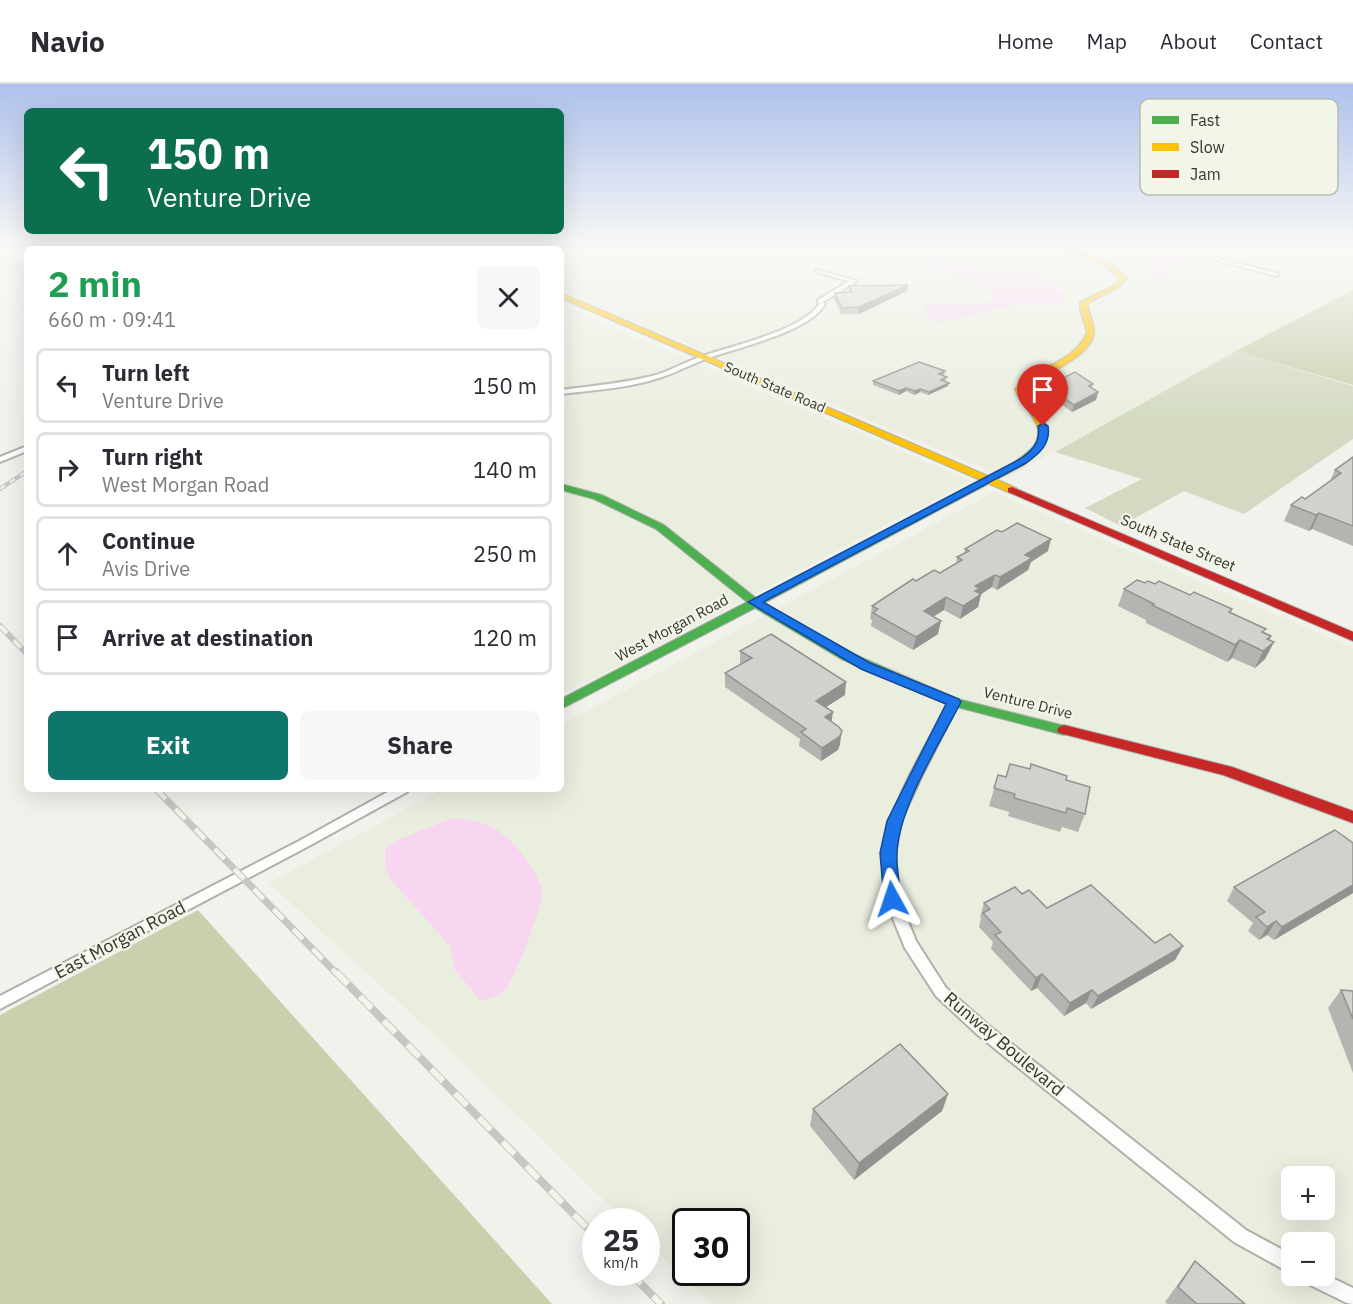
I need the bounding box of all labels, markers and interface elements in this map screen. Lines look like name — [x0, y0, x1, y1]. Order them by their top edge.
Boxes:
text: Navio — [30, 23, 105, 60]
text: Home — [997, 27, 1054, 55]
text: Map — [1087, 27, 1127, 55]
text: About — [1160, 27, 1217, 55]
text: Contact — [1250, 27, 1323, 55]
legend — [1140, 99, 1338, 195]
text: Fast — [1190, 110, 1220, 130]
text: 150 m — [147, 126, 270, 181]
icon: left — [48, 132, 126, 210]
text: Slow — [1190, 137, 1225, 157]
text: Jam — [1190, 164, 1221, 184]
text: Venture Drive — [147, 179, 311, 214]
text: 2 min — [48, 260, 142, 307]
button: close — [477, 266, 540, 329]
text: 660 m · 09:41 — [48, 306, 176, 333]
street label: South State Road — [721, 357, 829, 417]
text: Turn left — [102, 358, 190, 387]
pin — [1017, 364, 1068, 426]
icon: left — [51, 369, 84, 402]
text: 150 m — [473, 371, 537, 400]
icon: arrive — [1026, 373, 1059, 406]
text: Venture Drive — [102, 387, 224, 414]
text: Turn right — [102, 442, 203, 471]
icon: right — [51, 453, 84, 486]
text: 140 m — [473, 455, 537, 484]
text: West Morgan Road — [102, 471, 269, 498]
street label: South State Street — [1118, 510, 1239, 575]
text: Continue — [102, 526, 195, 555]
icon: ahead — [51, 537, 84, 570]
text: 250 m — [473, 539, 537, 568]
text: Avis Drive — [102, 555, 190, 582]
street label: West Morgan Road — [612, 590, 732, 665]
icon: arrive — [51, 621, 84, 654]
text: Arrive at destination — [102, 623, 313, 652]
text: 120 m — [473, 623, 537, 652]
street label: Venture Drive — [982, 682, 1075, 723]
button: Exit — [48, 711, 288, 780]
button: Share — [300, 711, 540, 780]
position arrow — [860, 867, 924, 931]
street label: East Morgan Road — [50, 895, 189, 984]
street label: Runway Boulevard — [939, 987, 1069, 1101]
map controls — [1281, 1166, 1335, 1286]
button: + — [1281, 1166, 1335, 1220]
speed limit sign: 30 — [672, 1208, 750, 1286]
text: 25 — [603, 1220, 639, 1259]
button: − — [1281, 1232, 1335, 1286]
text: km/h — [603, 1253, 639, 1272]

